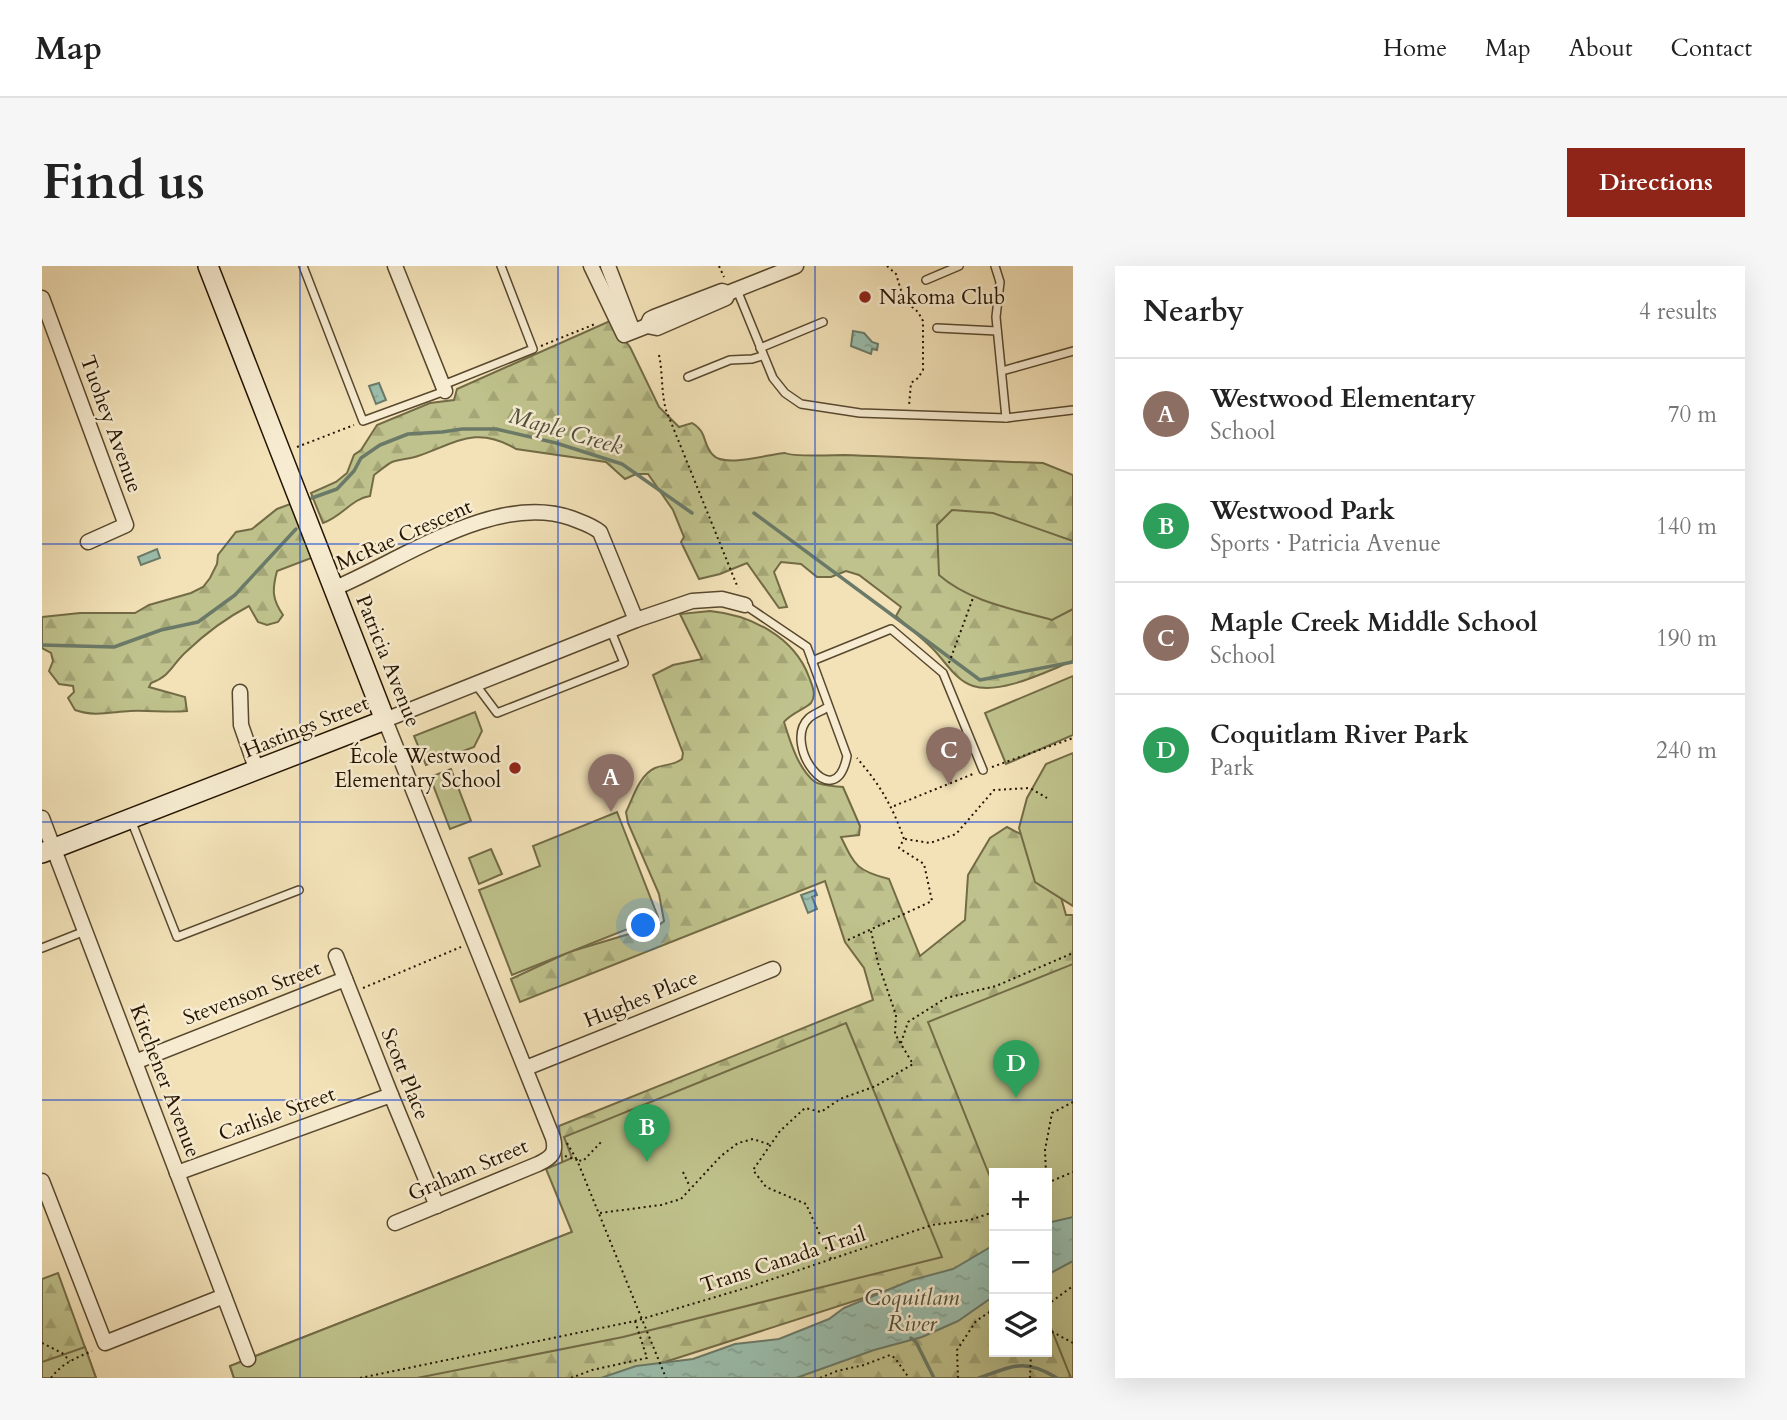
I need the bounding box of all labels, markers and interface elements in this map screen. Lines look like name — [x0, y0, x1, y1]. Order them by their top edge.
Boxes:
text: Map — [35, 26, 102, 71]
text: Home — [1383, 32, 1447, 65]
text: Map — [1485, 32, 1531, 65]
text: About — [1569, 32, 1633, 65]
text: Contact — [1671, 32, 1752, 65]
button: Directions — [1567, 148, 1745, 217]
text: Find us — [42, 149, 205, 216]
place label: Nakoma Club — [879, 283, 1005, 312]
marker: Nakoma Club — [857, 289, 873, 305]
text: Nearby — [1143, 291, 1244, 332]
text: 4 results — [1639, 296, 1717, 327]
street label: Tuohey Avenue — [73, 351, 149, 497]
text: Westwood Elementary — [1210, 381, 1476, 416]
text: A — [1157, 399, 1175, 430]
text: 70 m — [1668, 399, 1717, 430]
water label: Maple Creek — [505, 400, 627, 462]
text: School — [1210, 416, 1275, 447]
street label: McRae Crescent — [331, 492, 477, 578]
text: Westwood Park — [1210, 493, 1395, 528]
text: B — [1158, 511, 1174, 542]
text: 140 m — [1656, 511, 1717, 542]
text: Sports · Patricia Avenue — [1210, 528, 1441, 559]
street label: Patricia Avenue — [348, 591, 428, 731]
text: Maple Creek Middle School — [1210, 605, 1538, 640]
text: C — [1157, 623, 1175, 654]
text: 190 m — [1656, 623, 1717, 654]
text: School — [1210, 640, 1275, 671]
street label: Hastings Street — [239, 688, 373, 765]
text: Coquitlam River Park — [1210, 717, 1469, 752]
pin: C — [926, 727, 972, 785]
text: D — [1156, 735, 1176, 766]
text: 240 m — [1656, 735, 1717, 766]
place label: École Westwood Elementary School — [334, 742, 501, 795]
text: Park — [1210, 752, 1254, 783]
pin: A — [588, 754, 634, 812]
marker: École Westwood Elementary School — [507, 760, 523, 776]
your location — [626, 908, 660, 942]
street label: Stevenson Street — [179, 953, 325, 1033]
street label: Hughes Place — [580, 963, 702, 1035]
street label: Kitchener Avenue — [122, 1000, 208, 1162]
street label: Scott Place — [374, 1024, 436, 1124]
pin: D — [993, 1040, 1039, 1098]
street label: Carlisle Street — [215, 1079, 340, 1149]
pin: B — [624, 1104, 670, 1162]
street label: Graham Street — [403, 1132, 533, 1208]
map controls — [989, 1168, 1052, 1357]
button: + — [989, 1168, 1052, 1231]
street label: Trans Canada Trail — [697, 1220, 869, 1300]
button: − — [989, 1231, 1052, 1294]
water label: Coquitlam River — [864, 1282, 960, 1339]
button: layers — [989, 1294, 1052, 1357]

